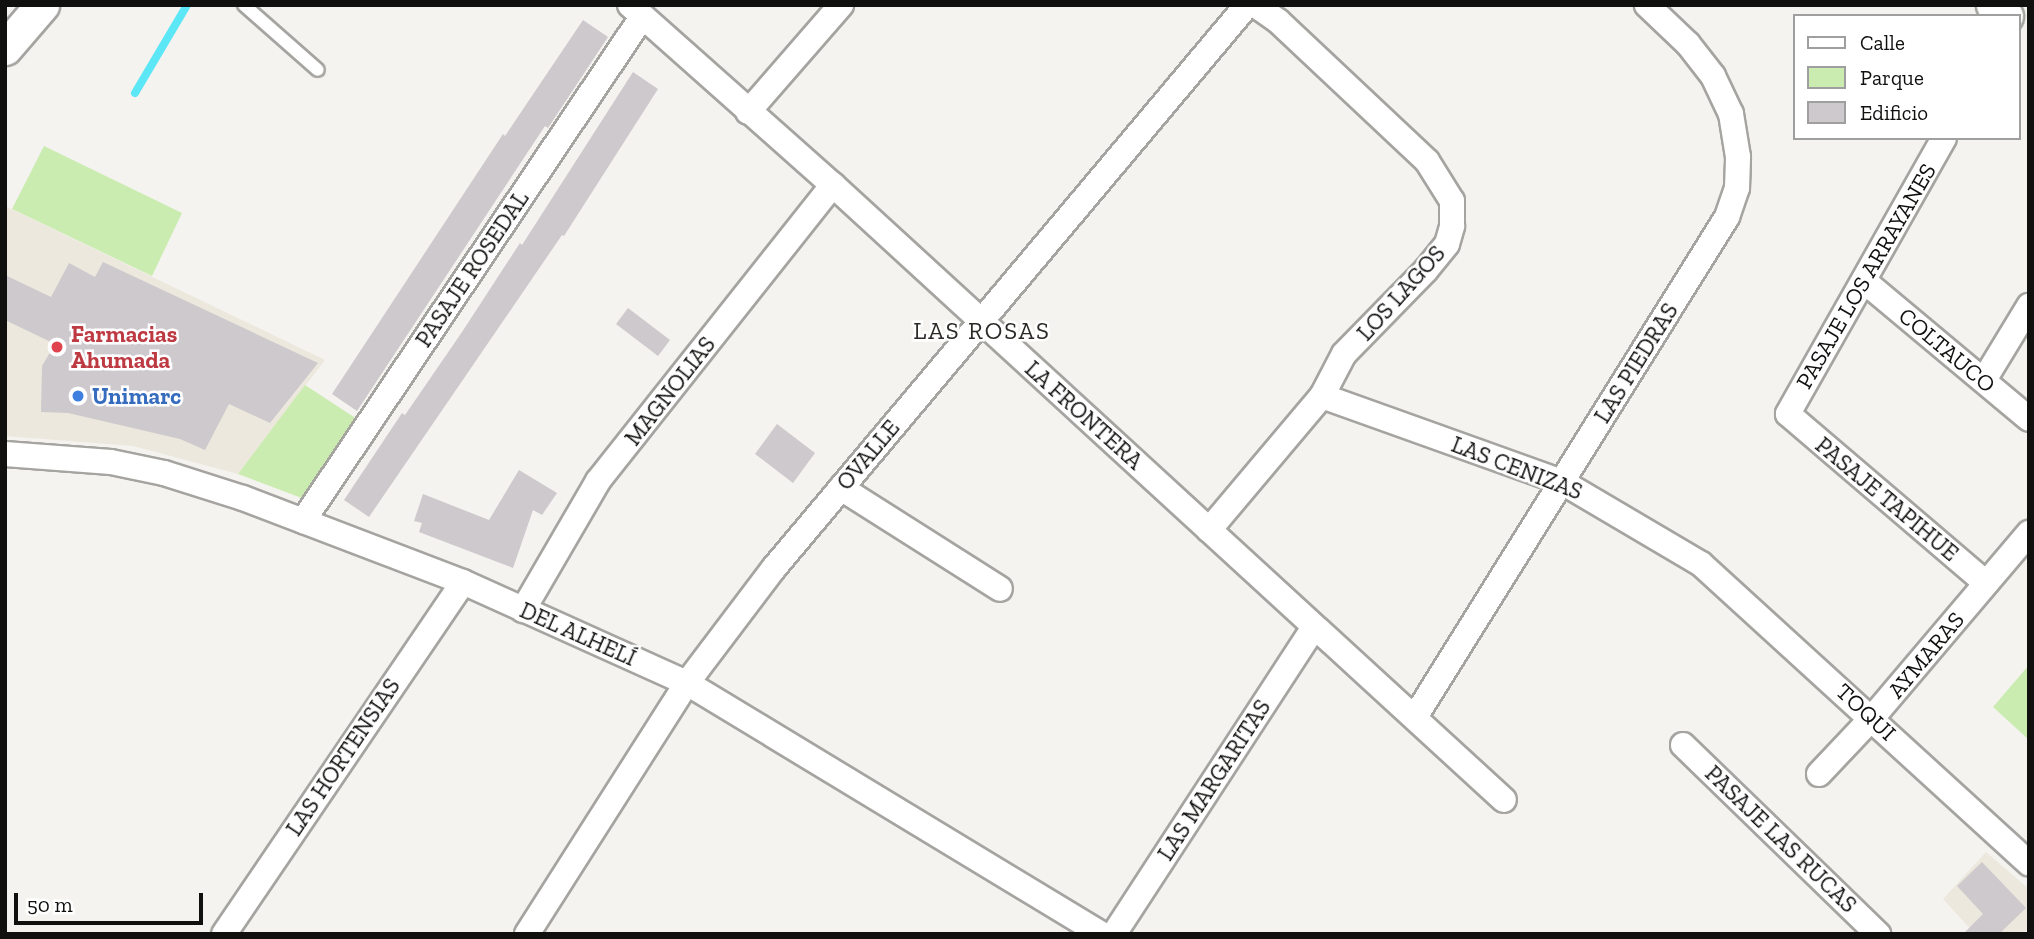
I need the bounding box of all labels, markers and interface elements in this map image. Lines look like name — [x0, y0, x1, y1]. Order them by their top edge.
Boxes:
legend — [1792, 14, 2020, 140]
text: Calle — [1860, 30, 1905, 55]
text: Parque — [1860, 65, 1924, 90]
text: Edificio — [1860, 100, 1928, 125]
street label: PASAJE LOS ARRAYANES — [1790, 158, 1942, 394]
street label: PASAJE ROSEDAL — [410, 186, 534, 352]
street label: LOS LAGOS — [1351, 240, 1451, 346]
street label: LAS PIEDRAS — [1588, 298, 1684, 428]
street label: COLTAUCO — [1893, 302, 2001, 398]
district label: LAS ROSAS — [914, 317, 1050, 345]
place label: Farmacias Ahumada — [71, 320, 177, 374]
street label: MAGNOLIAS — [619, 331, 721, 451]
marker: Farmacias Ahumada — [49, 339, 65, 355]
street label: LA FRONTERA — [1019, 355, 1149, 475]
place label: Unimarc — [92, 382, 181, 410]
marker: Unimarc — [70, 388, 86, 404]
street label: OVALLE — [831, 414, 905, 496]
street label: LAS CENIZAS — [1448, 430, 1586, 506]
street label: PASAJE TAPIHUE — [1810, 431, 1964, 567]
street label: DEL ALHELÍ — [515, 596, 641, 672]
street label: AYMARAS — [1882, 606, 1970, 704]
street label: LAS HORTENSIAS — [280, 673, 406, 841]
street label: TOQUI — [1830, 678, 1902, 746]
street label: LAS MARGARITAS — [1152, 694, 1276, 866]
street label: PASAJE LAS RUCAS — [1699, 760, 1863, 918]
scale bar — [18, 880, 206, 924]
text: 50 m — [27, 892, 73, 917]

